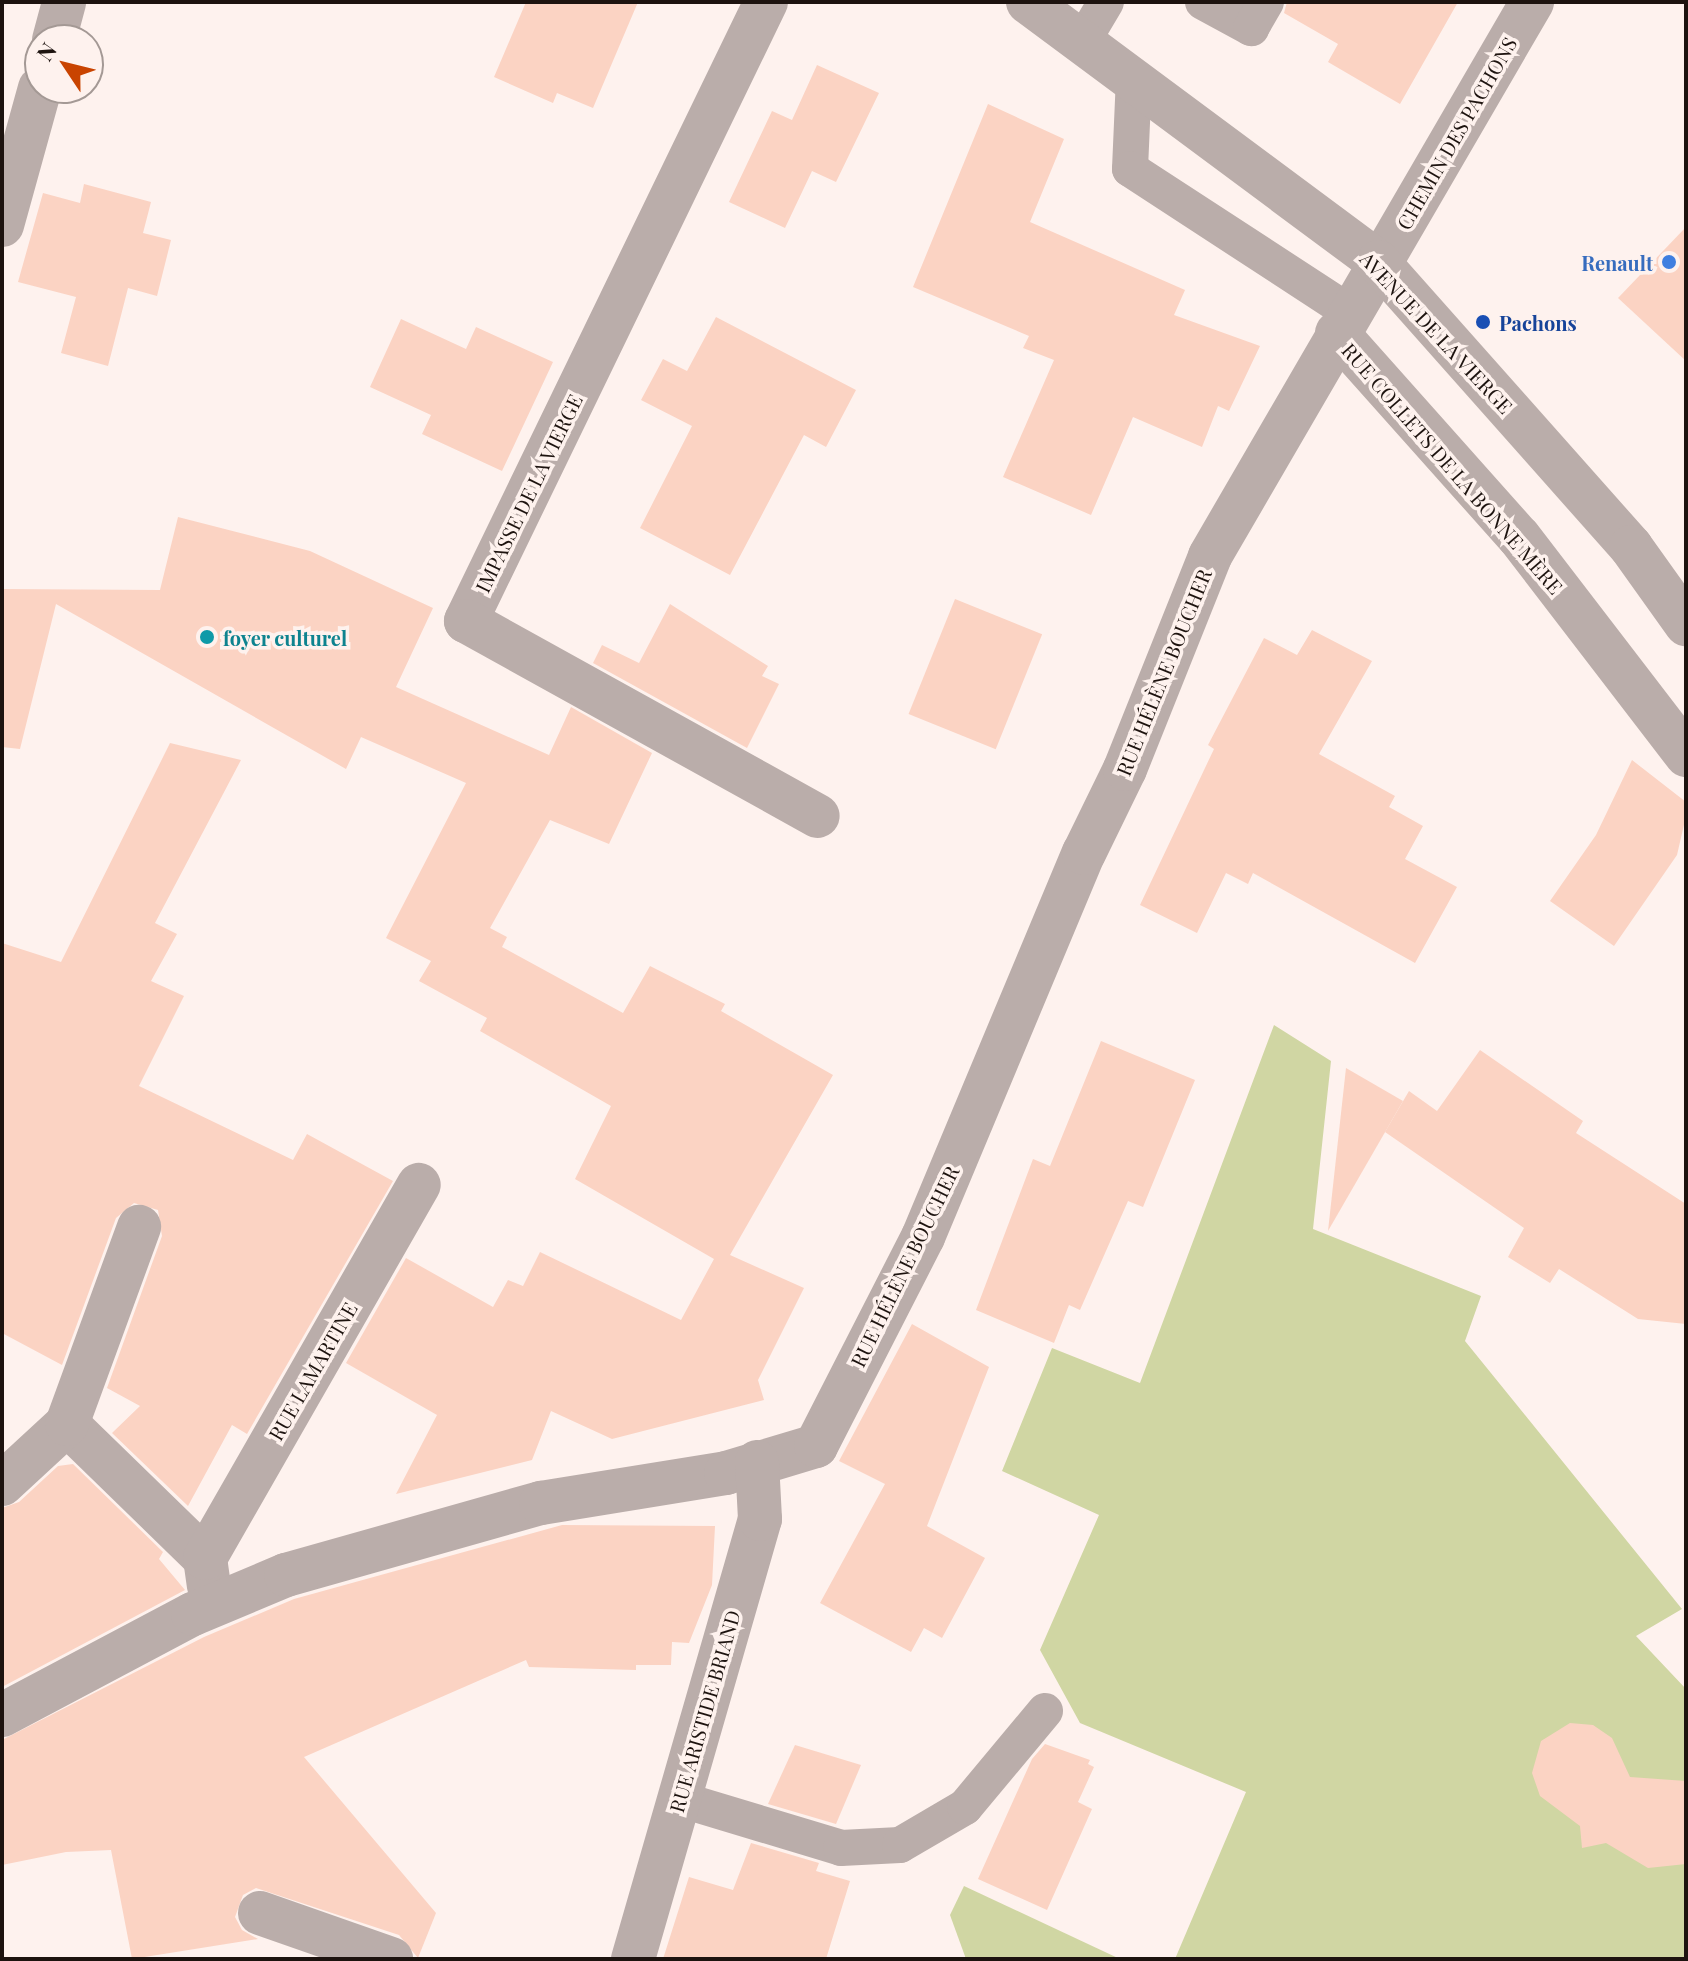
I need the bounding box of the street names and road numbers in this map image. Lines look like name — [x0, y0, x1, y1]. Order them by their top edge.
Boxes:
street label: CHEMIN DES PACHONS — [1391, 33, 1521, 233]
street label: AVENUE DE LA VIERGE — [1356, 246, 1518, 418]
street label: RUE COLLETS DE LA BONNE MÈRE — [1338, 338, 1568, 598]
street label: IMPASSE DE LA VIERGE — [469, 390, 587, 596]
street label: RUE HÉLÈNE BOUCHER — [1111, 565, 1215, 779]
street label: RUE HÉLÈNE BOUCHER — [845, 1161, 963, 1371]
street label: RUE LAMARTINE — [263, 1298, 361, 1444]
street label: RUE ARISTIDE BRIAND — [664, 1607, 744, 1815]

